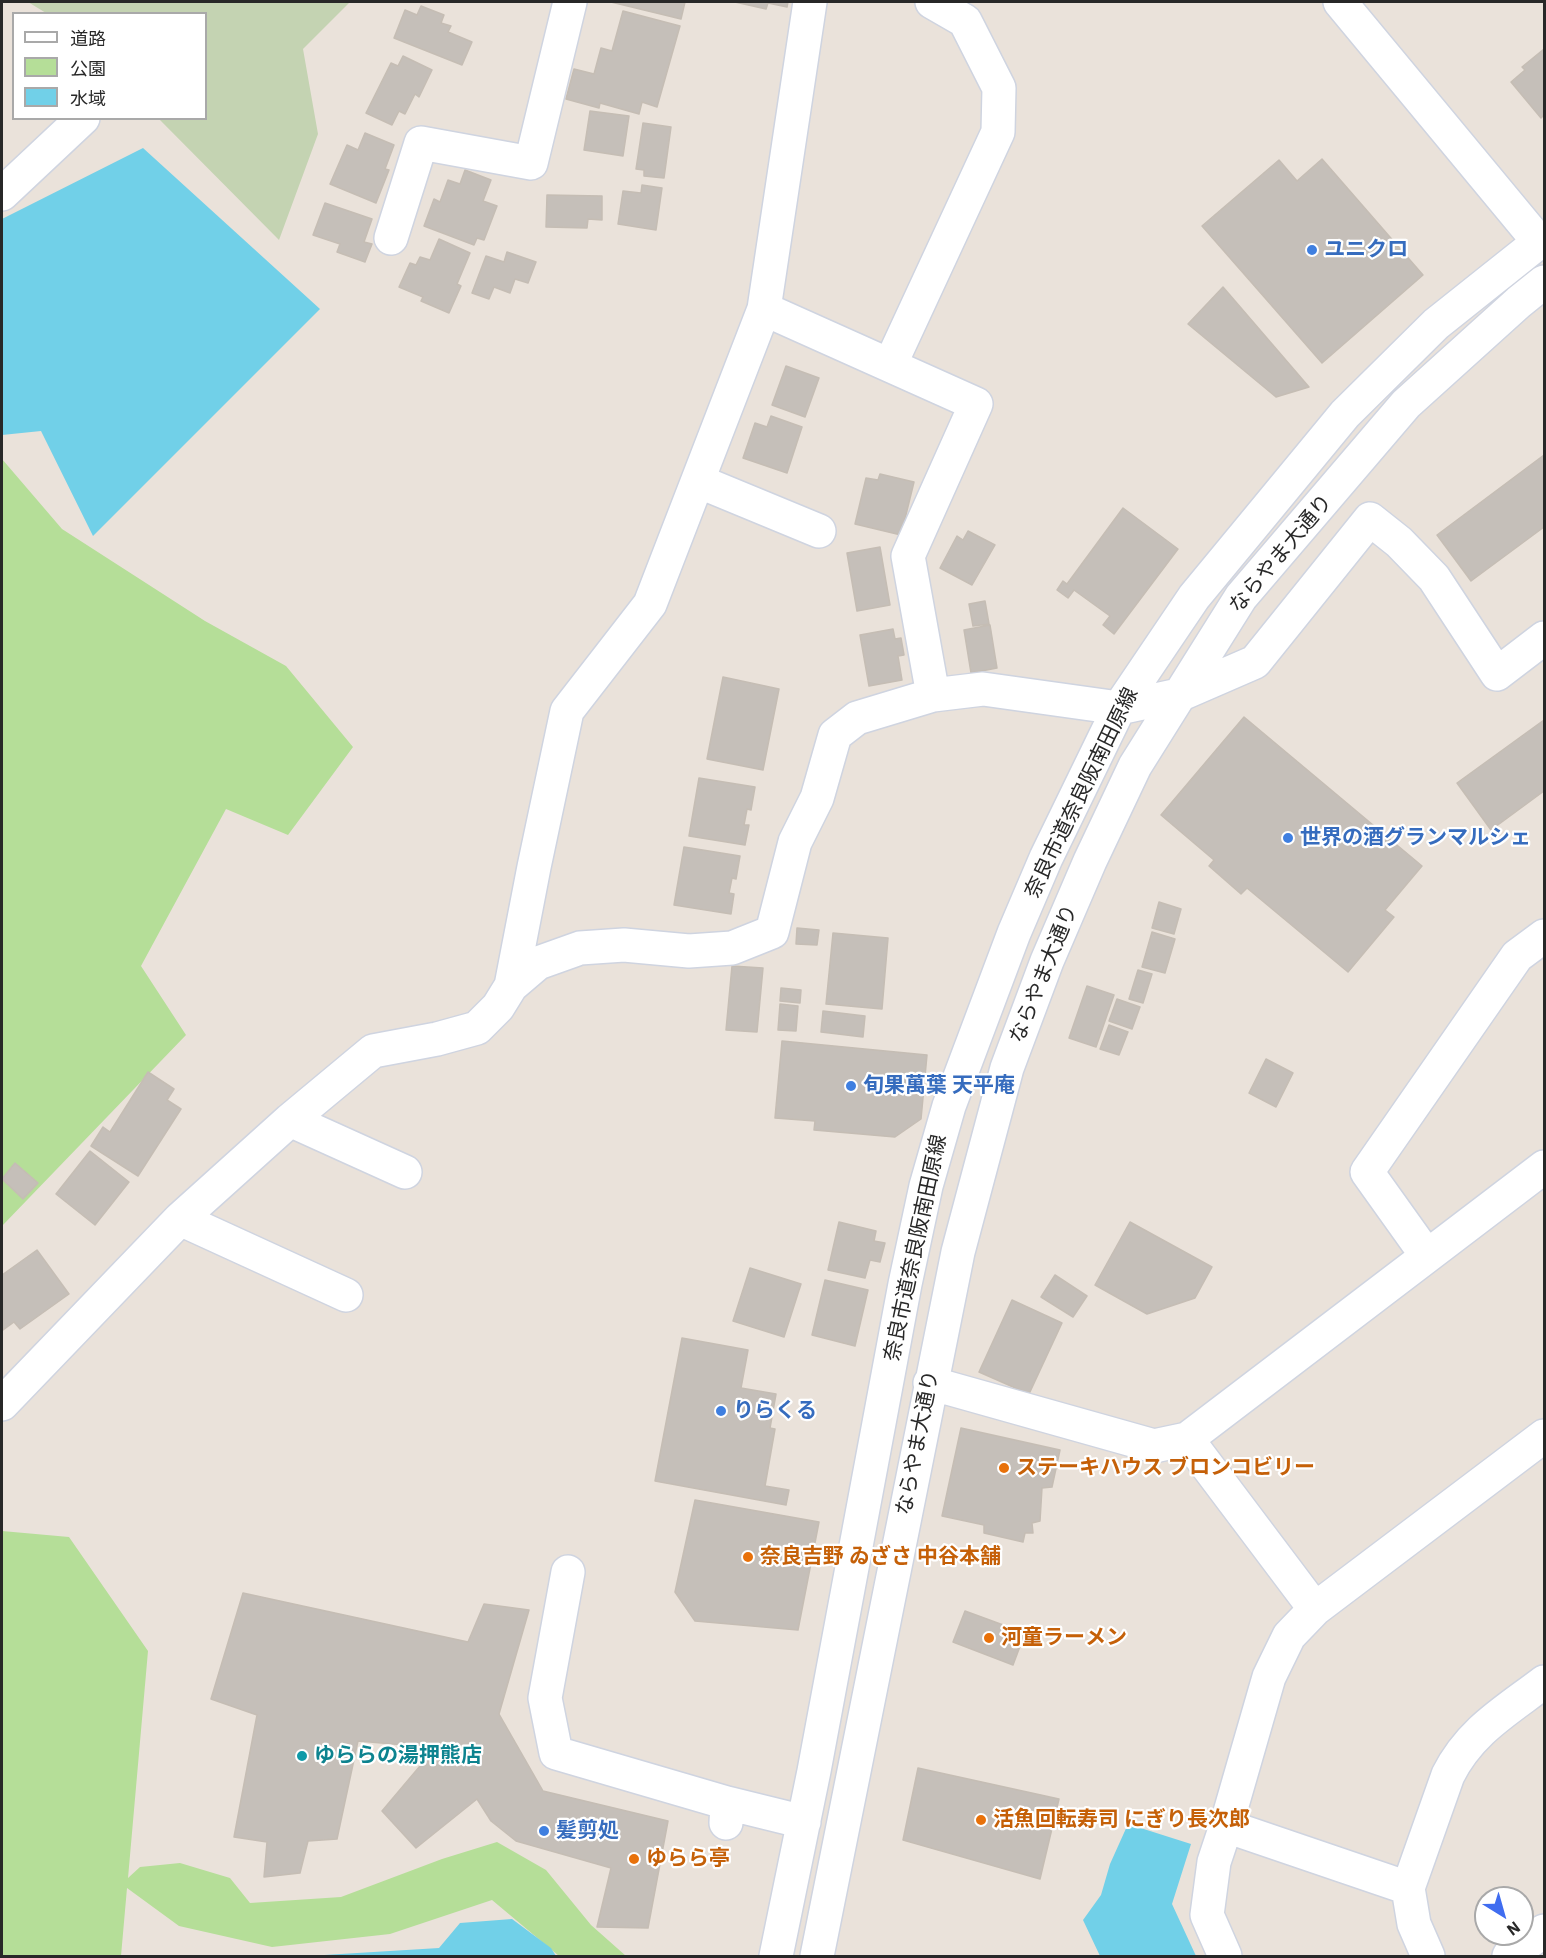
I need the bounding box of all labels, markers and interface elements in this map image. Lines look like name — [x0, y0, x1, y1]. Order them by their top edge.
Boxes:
legend — [12, 12, 207, 120]
text: 道路 — [70, 27, 106, 50]
text: 公園 — [70, 57, 106, 80]
text: 水域 — [70, 87, 106, 110]
place label: ユニクロ — [1324, 237, 1408, 263]
marker: ユニクロ — [1305, 243, 1319, 257]
street label: ならやま大通り — [1224, 490, 1338, 618]
street label: 奈良市道奈良阪南田原線 — [1020, 684, 1144, 902]
place label: 世界の酒グランマルシェ — [1300, 825, 1531, 851]
marker: 世界の酒グランマルシェ — [1281, 831, 1295, 845]
street label: ならやま大通り — [1005, 901, 1083, 1047]
place label: 旬果萬葉 天平庵 — [863, 1073, 1015, 1099]
marker: 旬果萬葉 天平庵 — [844, 1079, 858, 1093]
street label: 奈良市道奈良阪南田原線 — [880, 1132, 952, 1364]
street label: ならやま大通り — [892, 1368, 944, 1518]
place label: りらくる — [733, 1398, 817, 1424]
marker: りらくる — [714, 1404, 728, 1418]
place label: ステーキハウス ブロンコビリー — [1016, 1455, 1315, 1481]
marker: ステーキハウス ブロンコビリー — [997, 1461, 1011, 1475]
place label: 奈良吉野 ゐざさ 中谷本舗 — [760, 1544, 1001, 1570]
marker: 奈良吉野 ゐざさ 中谷本舗 — [741, 1550, 755, 1564]
place label: 河童ラーメン — [1001, 1625, 1127, 1651]
marker: 河童ラーメン — [982, 1631, 996, 1645]
place label: ゆららの湯押熊店 — [314, 1743, 482, 1769]
marker: ゆららの湯押熊店 — [295, 1749, 309, 1763]
place label: 活魚回転寿司 にぎり長次郎 — [993, 1807, 1250, 1833]
marker: 活魚回転寿司 にぎり長次郎 — [974, 1813, 988, 1827]
place label: 髪剪処 — [556, 1818, 619, 1844]
marker: 髪剪処 — [537, 1824, 551, 1838]
place label: ゆらら亭 — [646, 1846, 730, 1872]
marker: ゆらら亭 — [627, 1852, 641, 1866]
north arrow — [1474, 1886, 1534, 1946]
text: N — [1503, 1917, 1524, 1940]

